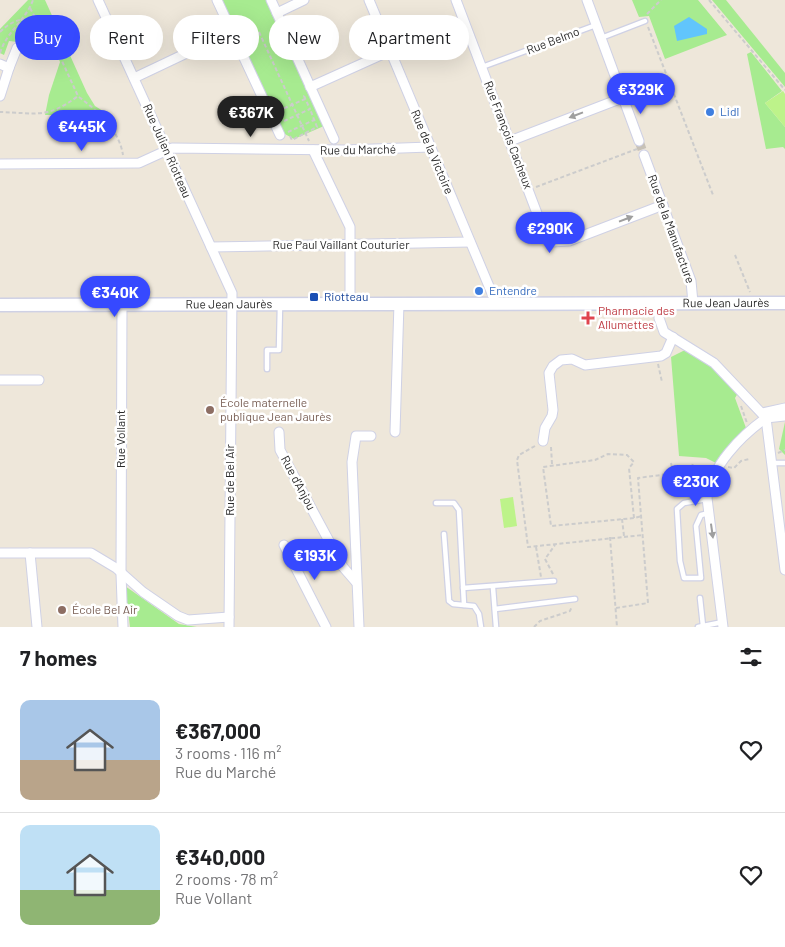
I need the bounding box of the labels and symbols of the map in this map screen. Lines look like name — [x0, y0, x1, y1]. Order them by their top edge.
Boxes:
street label: Rue Belmo — [524, 24, 581, 57]
pin: €329K — [606, 72, 676, 115]
street label: Rue François Cacheux — [482, 79, 536, 191]
pin: €367K — [216, 96, 286, 138]
street label: Rue Julien Riotteau — [141, 101, 195, 200]
place label: Lidl — [720, 104, 739, 118]
marker: Lidl — [704, 106, 716, 118]
street label: Rue de la Victoire — [409, 107, 457, 196]
pin: €445K — [47, 110, 117, 152]
one-way arrow — [568, 111, 583, 119]
street label: Rue du Marché — [320, 141, 396, 157]
street label: Rue de la Manufacture — [646, 172, 698, 285]
pin: €290K — [515, 212, 585, 254]
one-way arrow — [619, 215, 634, 223]
street label: Rue Paul Vaillant Couturier — [272, 237, 410, 251]
pin: €340K — [80, 276, 150, 318]
place label: Entendre — [489, 283, 537, 297]
marker: Entendre — [473, 285, 485, 297]
place label: Riotteau — [324, 289, 368, 303]
marker: Riotteau — [308, 291, 320, 303]
street label: Rue Jean Jaurès — [683, 295, 770, 309]
street label: Rue Jean Jaurès — [186, 296, 273, 311]
place label: Pharmacie des Allumettes — [598, 303, 675, 331]
marker: Pharmacie des Allumettes — [582, 312, 594, 324]
place label: École maternelle publique Jean Jaurès — [220, 395, 332, 423]
marker: École maternelle publique Jean Jaurès — [204, 404, 216, 416]
street label: Rue Vollant — [113, 410, 127, 468]
street label: Rue de Bel Air — [222, 444, 236, 516]
street label: Rue d'Anjou — [279, 453, 319, 512]
pin: €230K — [661, 464, 731, 507]
one-way arrow — [708, 524, 716, 540]
pin: €193K — [280, 538, 350, 581]
place label: École Bel Air — [72, 602, 138, 616]
marker: École Bel Air — [56, 604, 68, 616]

